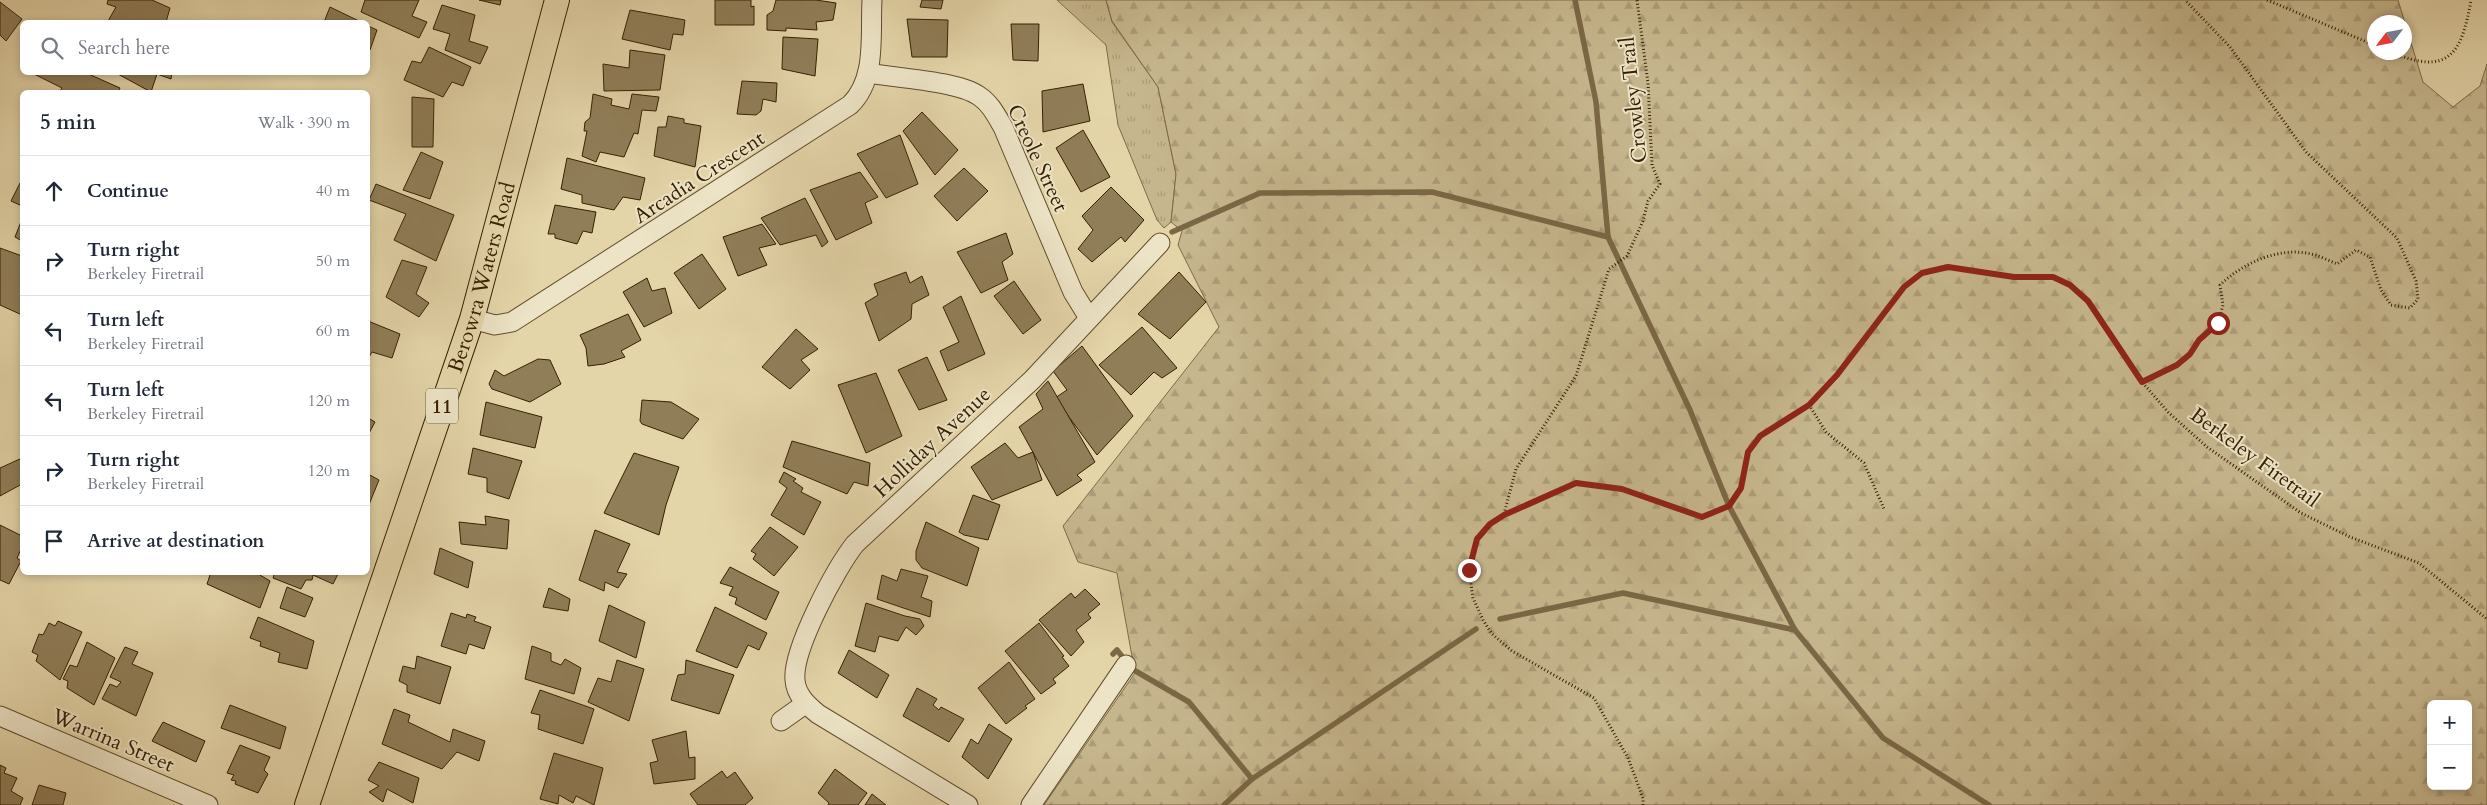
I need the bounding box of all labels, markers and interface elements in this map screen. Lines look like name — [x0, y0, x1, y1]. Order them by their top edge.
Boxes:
north arrow — [2367, 15, 2412, 60]
search box — [20, 20, 370, 75]
icon: search — [38, 34, 66, 62]
text: Search here — [78, 35, 170, 61]
street label: Crowley Trail — [1612, 35, 1655, 165]
street label: Creole Street — [1000, 100, 1075, 217]
text: 5 min — [40, 108, 96, 137]
text: Walk · 390 m — [258, 112, 350, 134]
street label: Arcadia Crescent — [628, 124, 771, 231]
icon: ahead — [40, 177, 68, 205]
text: Continue — [87, 178, 169, 204]
street label: Berowra Waters Road — [441, 179, 523, 377]
text: 40 m — [316, 180, 350, 202]
text: Turn right — [87, 237, 179, 263]
icon: right — [40, 247, 68, 275]
text: 50 m — [316, 250, 350, 272]
text: Berkeley Firetrail — [87, 263, 204, 285]
text: Turn left — [87, 307, 164, 333]
route start — [2207, 312, 2230, 335]
icon: left — [40, 317, 68, 345]
text: 60 m — [316, 320, 350, 342]
text: Berkeley Firetrail — [87, 333, 204, 355]
text: Turn left — [87, 377, 164, 403]
street label: Holliday Avenue — [867, 380, 997, 504]
icon: left — [40, 387, 68, 415]
road number: 11 — [426, 388, 458, 424]
text: 120 m — [308, 390, 350, 412]
street label: Berkeley Firetrail — [2184, 401, 2325, 514]
text: Berkeley Firetrail — [87, 403, 204, 425]
text: Turn right — [87, 447, 179, 473]
icon: right — [40, 457, 68, 485]
text: 120 m — [308, 460, 350, 482]
text: Berkeley Firetrail — [87, 473, 204, 495]
icon: arrive — [40, 527, 68, 555]
text: Arrive at destination — [87, 528, 264, 554]
route end — [1458, 559, 1481, 582]
map controls — [2427, 700, 2472, 790]
button: + — [2427, 700, 2472, 745]
street label: Warrina Street — [46, 701, 179, 779]
button: − — [2427, 745, 2472, 790]

